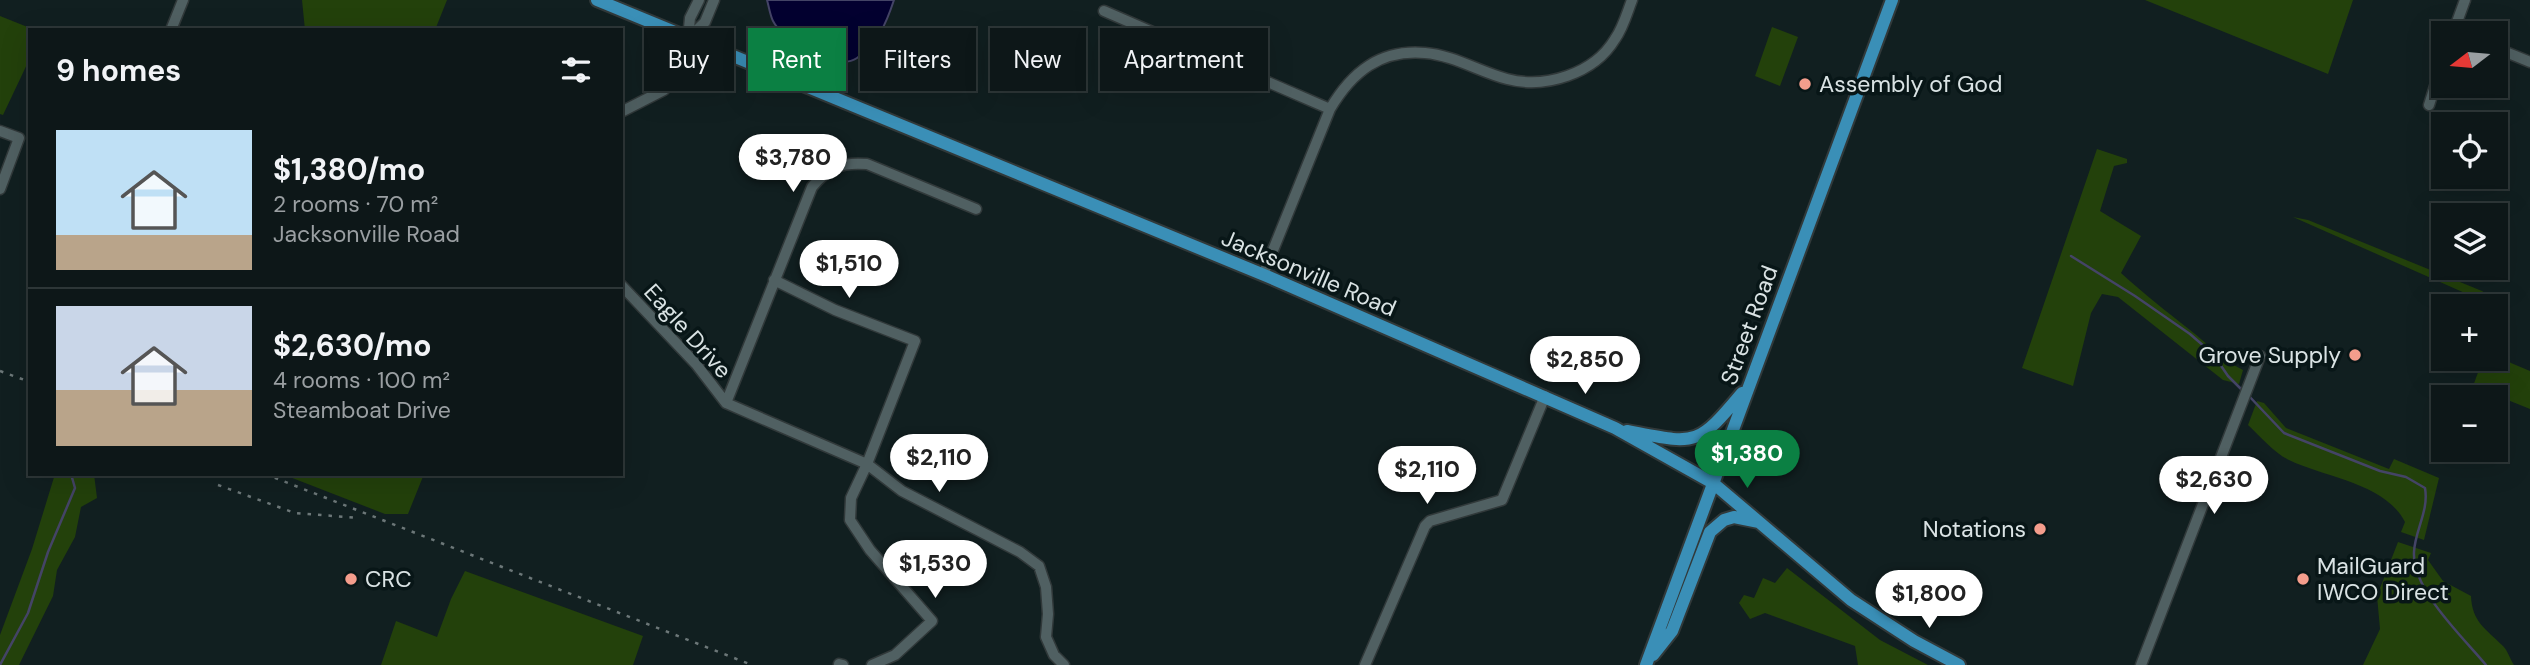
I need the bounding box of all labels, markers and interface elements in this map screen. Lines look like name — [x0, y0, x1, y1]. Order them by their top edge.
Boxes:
north arrow — [2431, 21, 2508, 98]
map controls — [2431, 21, 2508, 462]
chip: Buy — [644, 28, 734, 91]
chip: Rent — [748, 28, 846, 91]
chip: Filters — [860, 28, 976, 91]
chip: New — [990, 28, 1086, 91]
chip: Apartment — [1100, 28, 1268, 91]
text: 9 homes — [56, 51, 181, 90]
icon: filters — [557, 51, 595, 89]
place label: Assembly of God — [1819, 69, 2002, 99]
marker: Assembly of God — [1797, 76, 1813, 92]
button: locate — [2431, 112, 2508, 189]
pin: $3,780 — [736, 134, 850, 194]
text: $3,780 — [755, 142, 831, 172]
text: $1,380/mo — [273, 150, 425, 189]
icon: home — [112, 158, 196, 242]
text: 2 rooms · 70 m² — [273, 189, 438, 219]
button: layers — [2431, 203, 2508, 280]
text: Jacksonville Road — [273, 219, 460, 249]
street label: Jacksonville Road — [1217, 223, 1401, 323]
pin: $1,510 — [792, 240, 906, 300]
text: $1,510 — [816, 248, 882, 278]
street label: Street Road — [1714, 261, 1784, 389]
street label: Eagle Drive — [638, 277, 738, 385]
button: + — [2431, 294, 2508, 371]
text: $2,630/mo — [273, 326, 432, 365]
icon: home — [112, 334, 196, 418]
pin: $2,850 — [1528, 336, 1642, 396]
place label: Grove Supply — [2198, 340, 2341, 370]
text: $2,850 — [1546, 344, 1624, 374]
marker: Grove Supply — [2347, 347, 2363, 363]
text: 4 rooms · 100 m² — [273, 365, 450, 395]
button: − — [2431, 385, 2508, 462]
text: Steamboat Drive — [273, 395, 451, 425]
pin: $1,380 — [1690, 430, 1804, 490]
pin: $2,110 — [882, 434, 996, 494]
text: $1,380 — [1711, 438, 1783, 468]
text: $2,110 — [906, 442, 972, 472]
pin: $2,110 — [1370, 447, 1484, 506]
text: $2,110 — [1394, 454, 1460, 484]
pin: $2,630 — [2157, 456, 2271, 516]
text: $2,630 — [2175, 464, 2253, 494]
place label: Notations — [1923, 514, 2026, 544]
marker: Notations — [2032, 521, 2048, 537]
pin: $1,530 — [878, 540, 992, 600]
text: $1,530 — [899, 548, 971, 578]
place label: MailGuard IWCO Direct — [2317, 551, 2449, 607]
place label: CRC — [365, 564, 412, 594]
pin: $1,800 — [1872, 570, 1986, 630]
marker: CRC — [343, 571, 359, 587]
marker: MailGuard IWCO Direct — [2295, 571, 2311, 587]
text: $1,800 — [1892, 578, 1966, 608]

